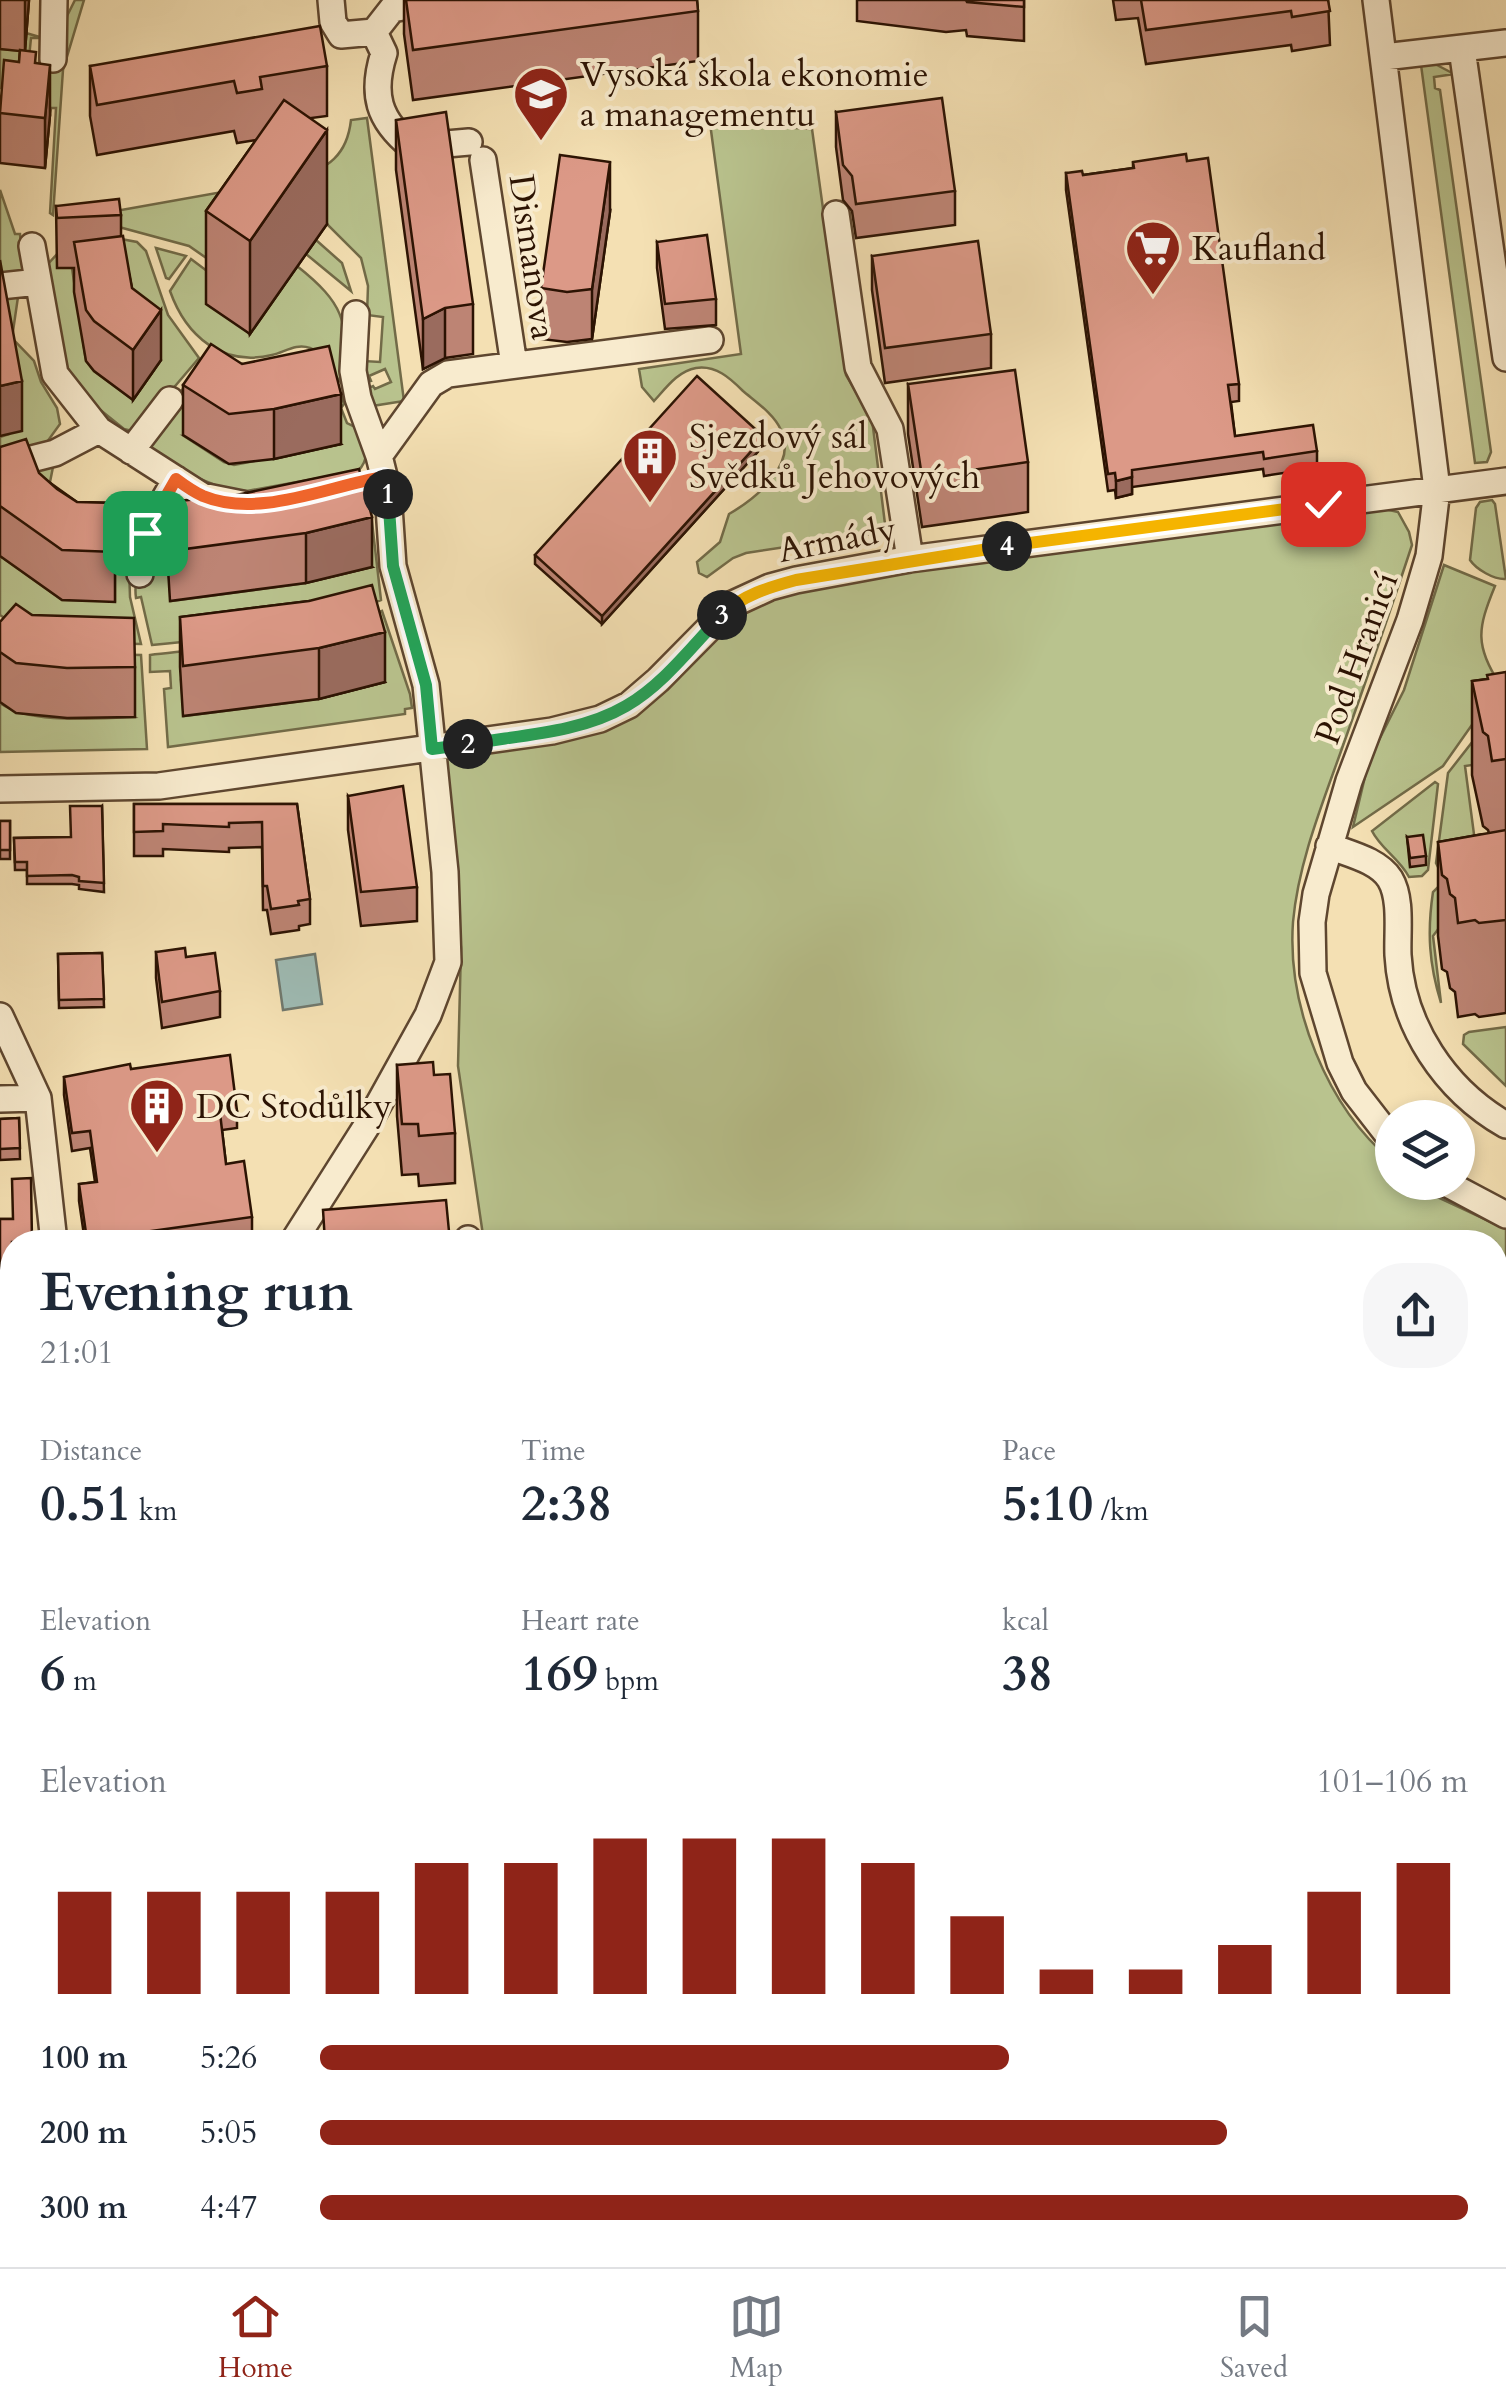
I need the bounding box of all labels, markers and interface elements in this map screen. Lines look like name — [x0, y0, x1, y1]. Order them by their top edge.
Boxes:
place label: Vysoká škola ekonomie a managementu — [580, 51, 929, 139]
school or university icon: Vysoká škola ekonomie a managementu — [511, 64, 571, 143]
street label: Dismanova — [497, 171, 567, 343]
supermarket icon: Kaufland — [1123, 218, 1183, 297]
place label: Kaufland — [1192, 225, 1326, 273]
place label: Sjezdový sál Svědků Jehovových — [689, 413, 980, 501]
building icon: Sjezdový sál Svědků Jehovových — [620, 426, 680, 505]
pin — [1281, 462, 1366, 547]
pin: 1 — [363, 469, 413, 519]
text: 1 — [381, 475, 395, 513]
icon: check — [1296, 477, 1351, 532]
pin — [103, 491, 188, 576]
street label: Armády — [774, 505, 901, 575]
icon: arrive — [118, 506, 173, 561]
pin: 4 — [982, 521, 1032, 571]
text: 4 — [1000, 527, 1014, 565]
street label: Pod Hranicí — [1304, 565, 1410, 751]
pin: 3 — [697, 590, 747, 640]
text: 3 — [715, 596, 729, 634]
pin: 2 — [443, 719, 493, 769]
text: 2 — [461, 725, 475, 763]
building icon: DC Stodůlky — [127, 1076, 187, 1155]
place label: DC Stodůlky — [196, 1083, 393, 1131]
map controls — [1375, 1100, 1475, 1200]
button: layers — [1375, 1100, 1475, 1200]
text: Evening run — [40, 1256, 353, 1330]
button: share — [1363, 1263, 1468, 1368]
text: 21:01 — [40, 1331, 114, 1375]
text: Distance — [40, 1432, 142, 1470]
text: Time — [521, 1432, 586, 1470]
text: Pace — [1002, 1432, 1056, 1470]
text: 0.51 — [40, 1470, 131, 1538]
text: 2:38 — [521, 1470, 612, 1538]
text: 5:10 — [1002, 1470, 1093, 1538]
text: km — [131, 1492, 178, 1530]
text: /km — [1093, 1492, 1149, 1530]
text: Elevation — [40, 1602, 151, 1640]
text: Heart rate — [521, 1602, 640, 1640]
text: kcal — [1002, 1602, 1049, 1640]
text: 6 — [40, 1640, 66, 1708]
text: 169 — [521, 1640, 598, 1708]
text: 38 — [1002, 1640, 1053, 1708]
text: m — [66, 1662, 97, 1700]
text: bpm — [598, 1662, 659, 1700]
text: Elevation — [40, 1760, 167, 1804]
text: 101–106 m — [1316, 1760, 1468, 1804]
text: 100 m — [40, 2036, 127, 2080]
text: 5:26 — [200, 2036, 257, 2080]
text: 200 m — [40, 2111, 127, 2155]
text: 5:05 — [200, 2111, 257, 2155]
text: 300 m — [40, 2186, 127, 2230]
text: 4:47 — [200, 2186, 257, 2230]
tab: Home — [218, 2289, 293, 2387]
tab: Map — [729, 2289, 784, 2387]
tab: Saved — [1220, 2289, 1288, 2387]

